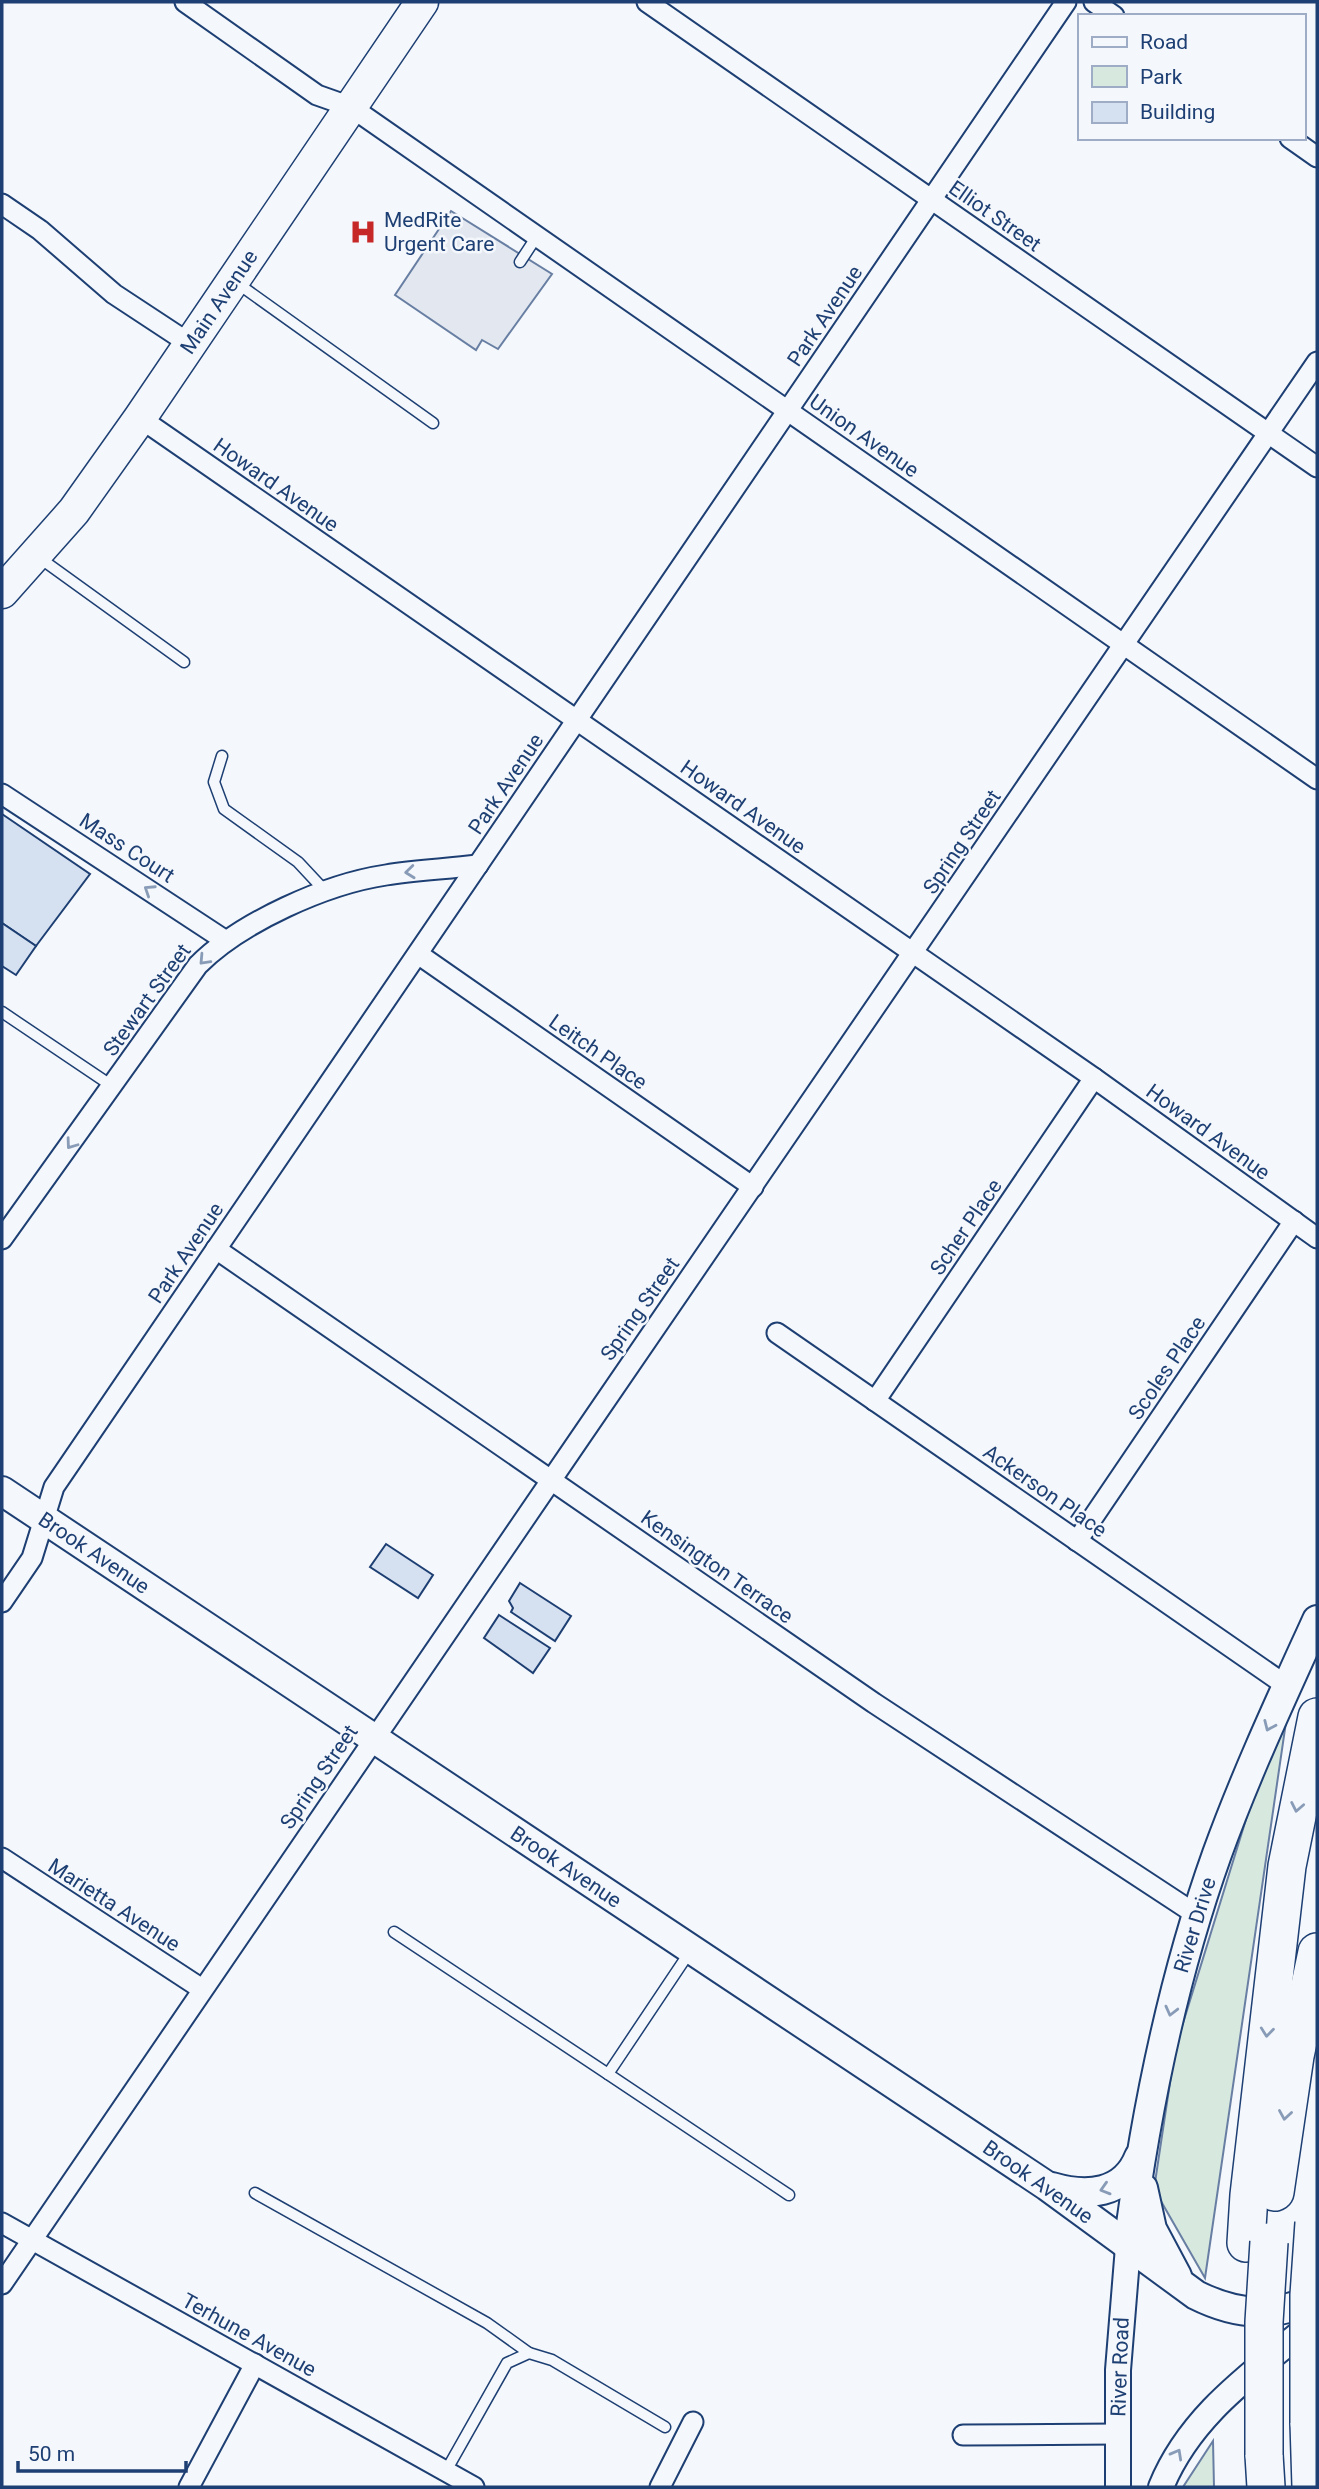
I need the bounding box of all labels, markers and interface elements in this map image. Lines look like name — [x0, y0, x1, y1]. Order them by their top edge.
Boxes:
legend — [1078, 14, 1305, 140]
text: Road — [1140, 30, 1188, 54]
text: Park — [1140, 65, 1183, 89]
text: Building — [1140, 100, 1215, 124]
street label: Elliot Street — [944, 176, 1046, 257]
place label: MedRite Urgent Care — [384, 208, 494, 256]
hospital icon: MedRite Urgent Care — [348, 217, 378, 247]
street label: Main Avenue — [175, 245, 263, 359]
street label: Park Avenue — [783, 261, 867, 371]
street label: Union Avenue — [805, 390, 923, 482]
street label: Howard Avenue — [209, 433, 343, 537]
street label: Park Avenue — [464, 729, 548, 839]
street label: Howard Avenue — [676, 755, 810, 859]
street label: Spring Street — [918, 785, 1006, 899]
street label: Mass Court — [75, 808, 179, 888]
one-way arrow — [404, 865, 416, 880]
one-way arrow — [144, 885, 157, 898]
street label: Stewart Street — [98, 939, 196, 1061]
one-way arrow — [199, 952, 212, 965]
street label: Leitch Place — [544, 1009, 652, 1095]
street label: Howard Avenue — [1142, 1079, 1274, 1185]
one-way arrow — [66, 1136, 79, 1149]
street label: Scher Place — [925, 1175, 1007, 1279]
street label: Park Avenue — [144, 1198, 228, 1308]
street label: Spring Street — [596, 1253, 684, 1365]
street label: Scoles Place — [1124, 1312, 1210, 1424]
street label: Ackerson Place — [979, 1440, 1111, 1542]
street label: Kensington Terrace — [636, 1506, 798, 1628]
street label: Brook Avenue — [34, 1507, 154, 1599]
one-way arrow — [1263, 1719, 1277, 1732]
street label: Spring Street — [275, 1720, 363, 1834]
one-way arrow — [1290, 1801, 1305, 1813]
street label: Brook Avenue — [506, 1821, 626, 1913]
street label: Marietta Avenue — [44, 1853, 184, 1957]
street label: River Drive — [1169, 1874, 1221, 1976]
one-way arrow — [1165, 2005, 1179, 2017]
one-way arrow — [1260, 2027, 1275, 2038]
one-way arrow — [1278, 2110, 1293, 2121]
street label: Brook Avenue — [978, 2135, 1098, 2229]
one-way arrow — [1099, 2180, 1111, 2195]
street label: Terhune Avenue — [178, 2288, 320, 2382]
street label: River Road — [1106, 2317, 1134, 2417]
scale bar — [18, 2430, 186, 2474]
text: 50 m — [28, 2442, 75, 2466]
one-way arrow — [1169, 2449, 1182, 2461]

